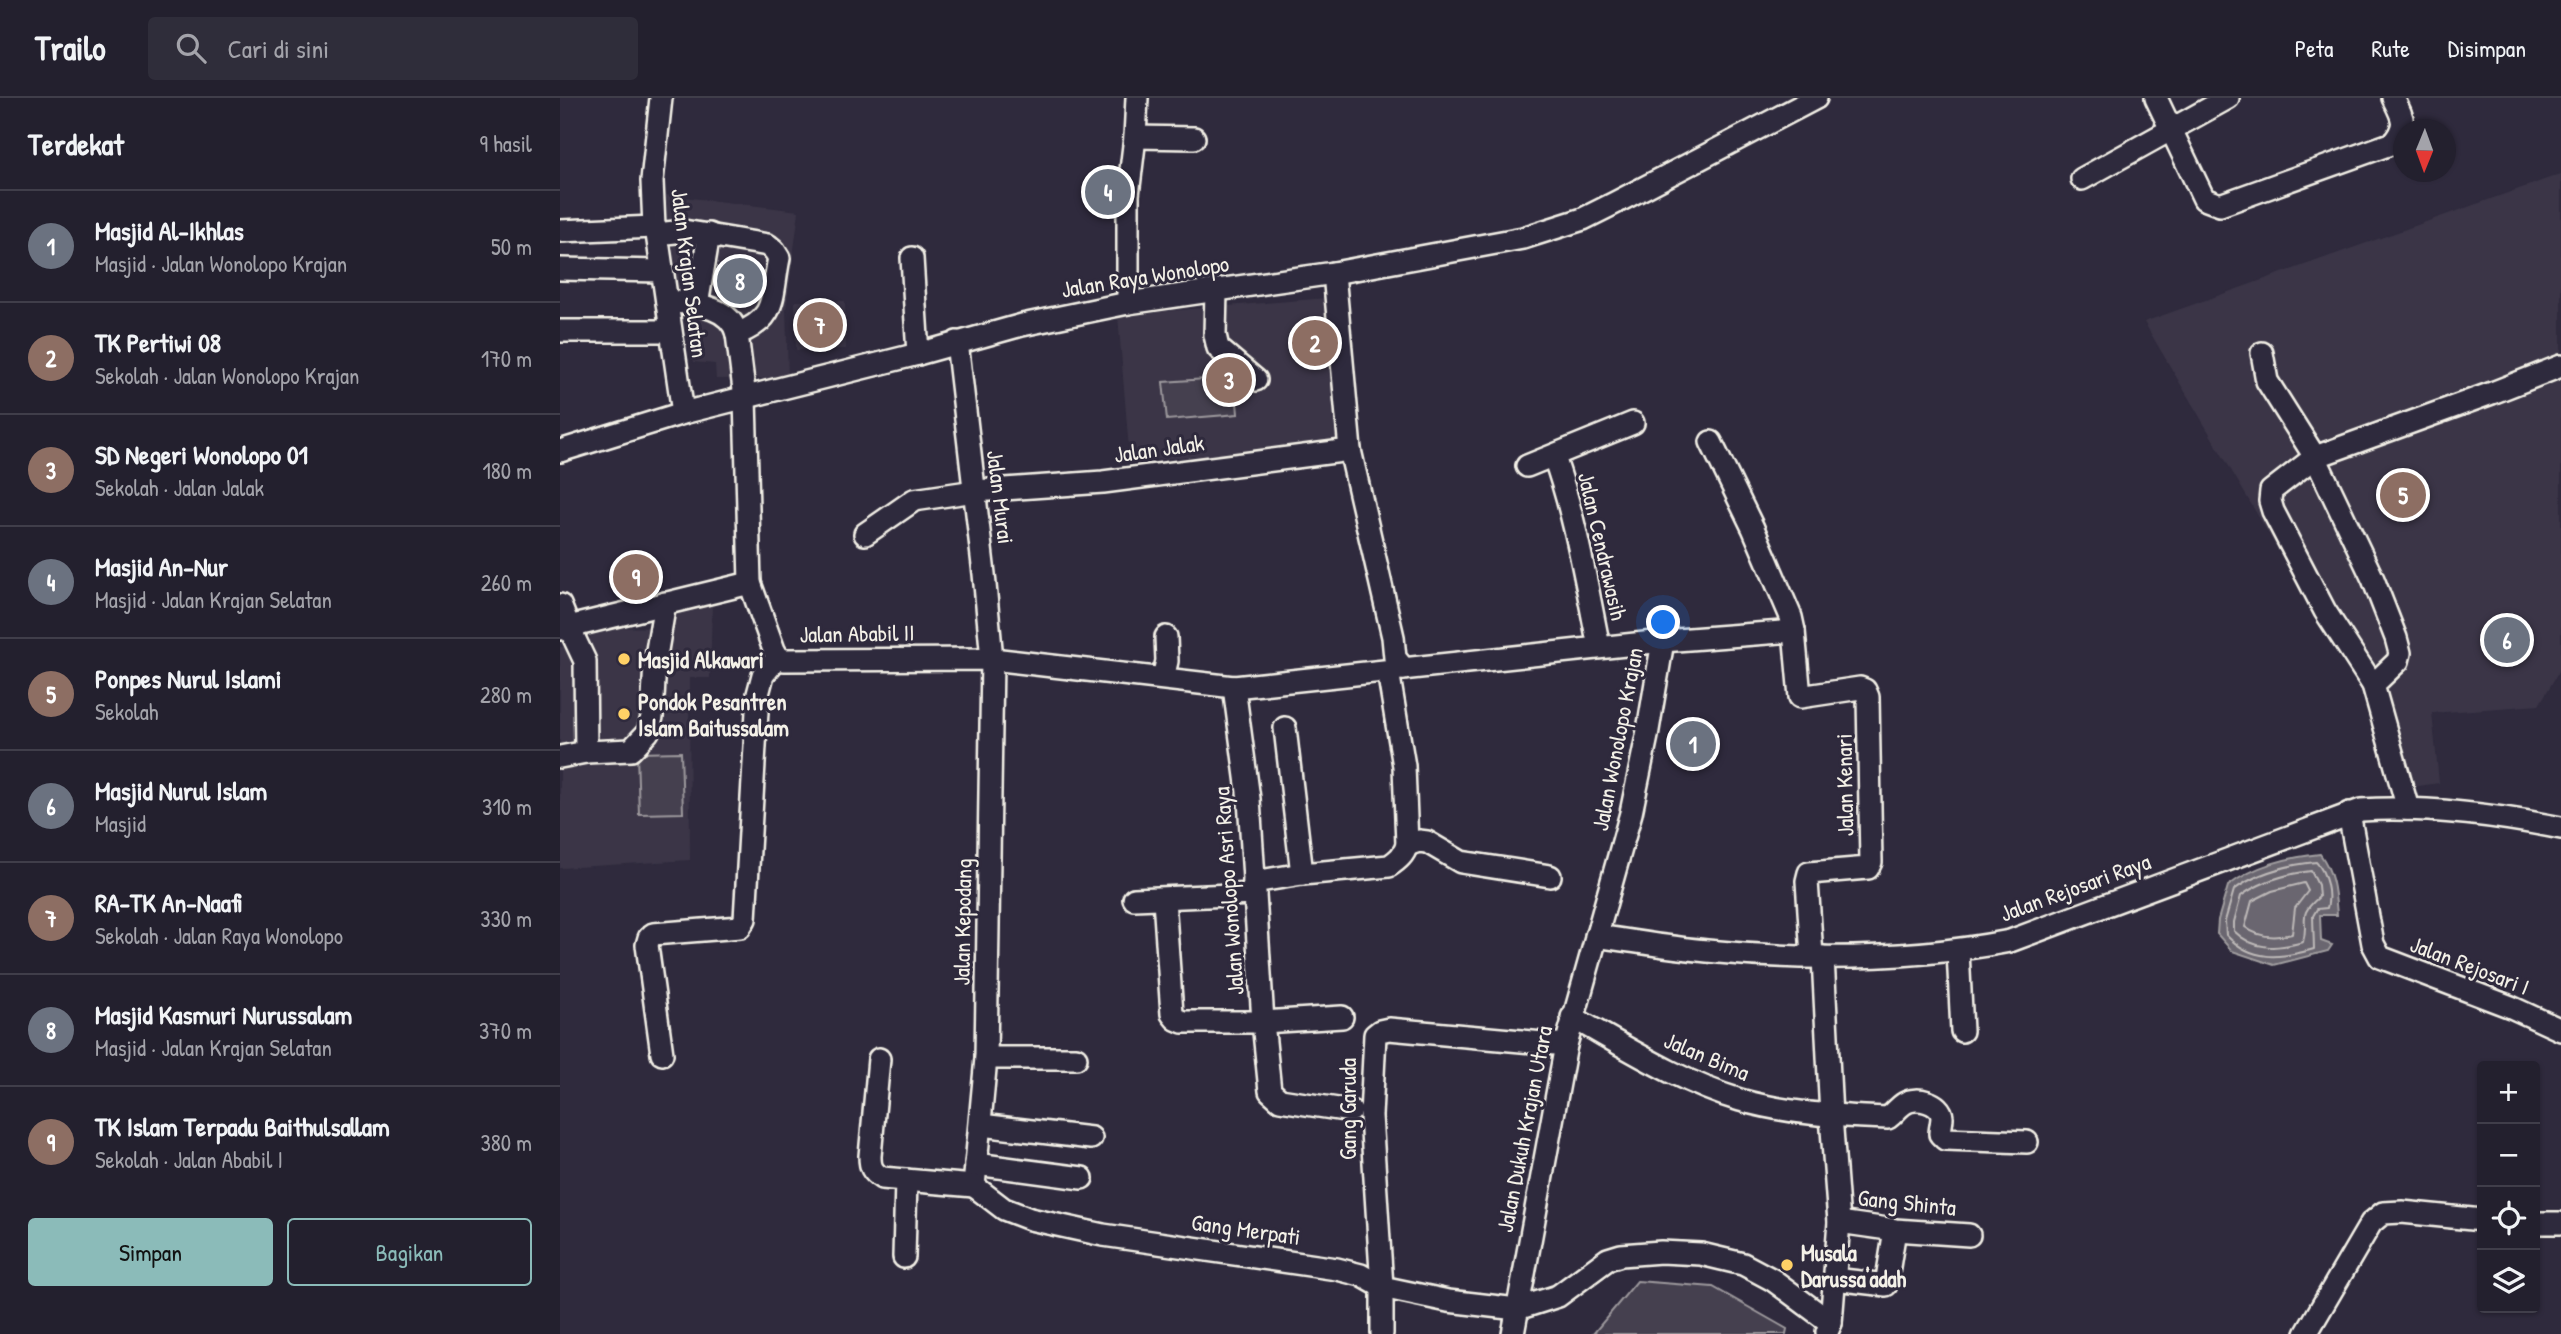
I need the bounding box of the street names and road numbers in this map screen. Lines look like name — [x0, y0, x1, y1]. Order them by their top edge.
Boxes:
street label: Jalan Krajan Selatan — [664, 186, 716, 360]
street label: Jalan Raya Wonolopo — [1059, 247, 1231, 305]
street label: Jalan Jalak — [1112, 426, 1206, 470]
street label: Jalan Murai — [980, 448, 1022, 546]
street label: Jalan Cendrawasih — [1571, 469, 1635, 623]
street label: Jalan Ababil II — [799, 616, 915, 650]
street label: Jalan Wonolopo Krajan — [1584, 645, 1650, 833]
street label: Jalan Kenari — [1828, 733, 1860, 837]
street label: Jalan Wonolopo Asri Raya — [1205, 786, 1251, 996]
street label: Jalan Rejosari Raya — [1995, 845, 2155, 929]
street label: Jalan Kepodang — [945, 858, 979, 986]
street label: Jalan Rejosari I — [2406, 928, 2534, 1002]
street label: Jalan Dukuh Krajan Utara — [1489, 1023, 1559, 1235]
street label: Jalan Bima — [1660, 1024, 1754, 1088]
street label: Gang Garuda — [1332, 1058, 1363, 1160]
street label: Gang Shinta — [1856, 1181, 1958, 1223]
street label: Gang Merpati — [1190, 1206, 1302, 1252]

